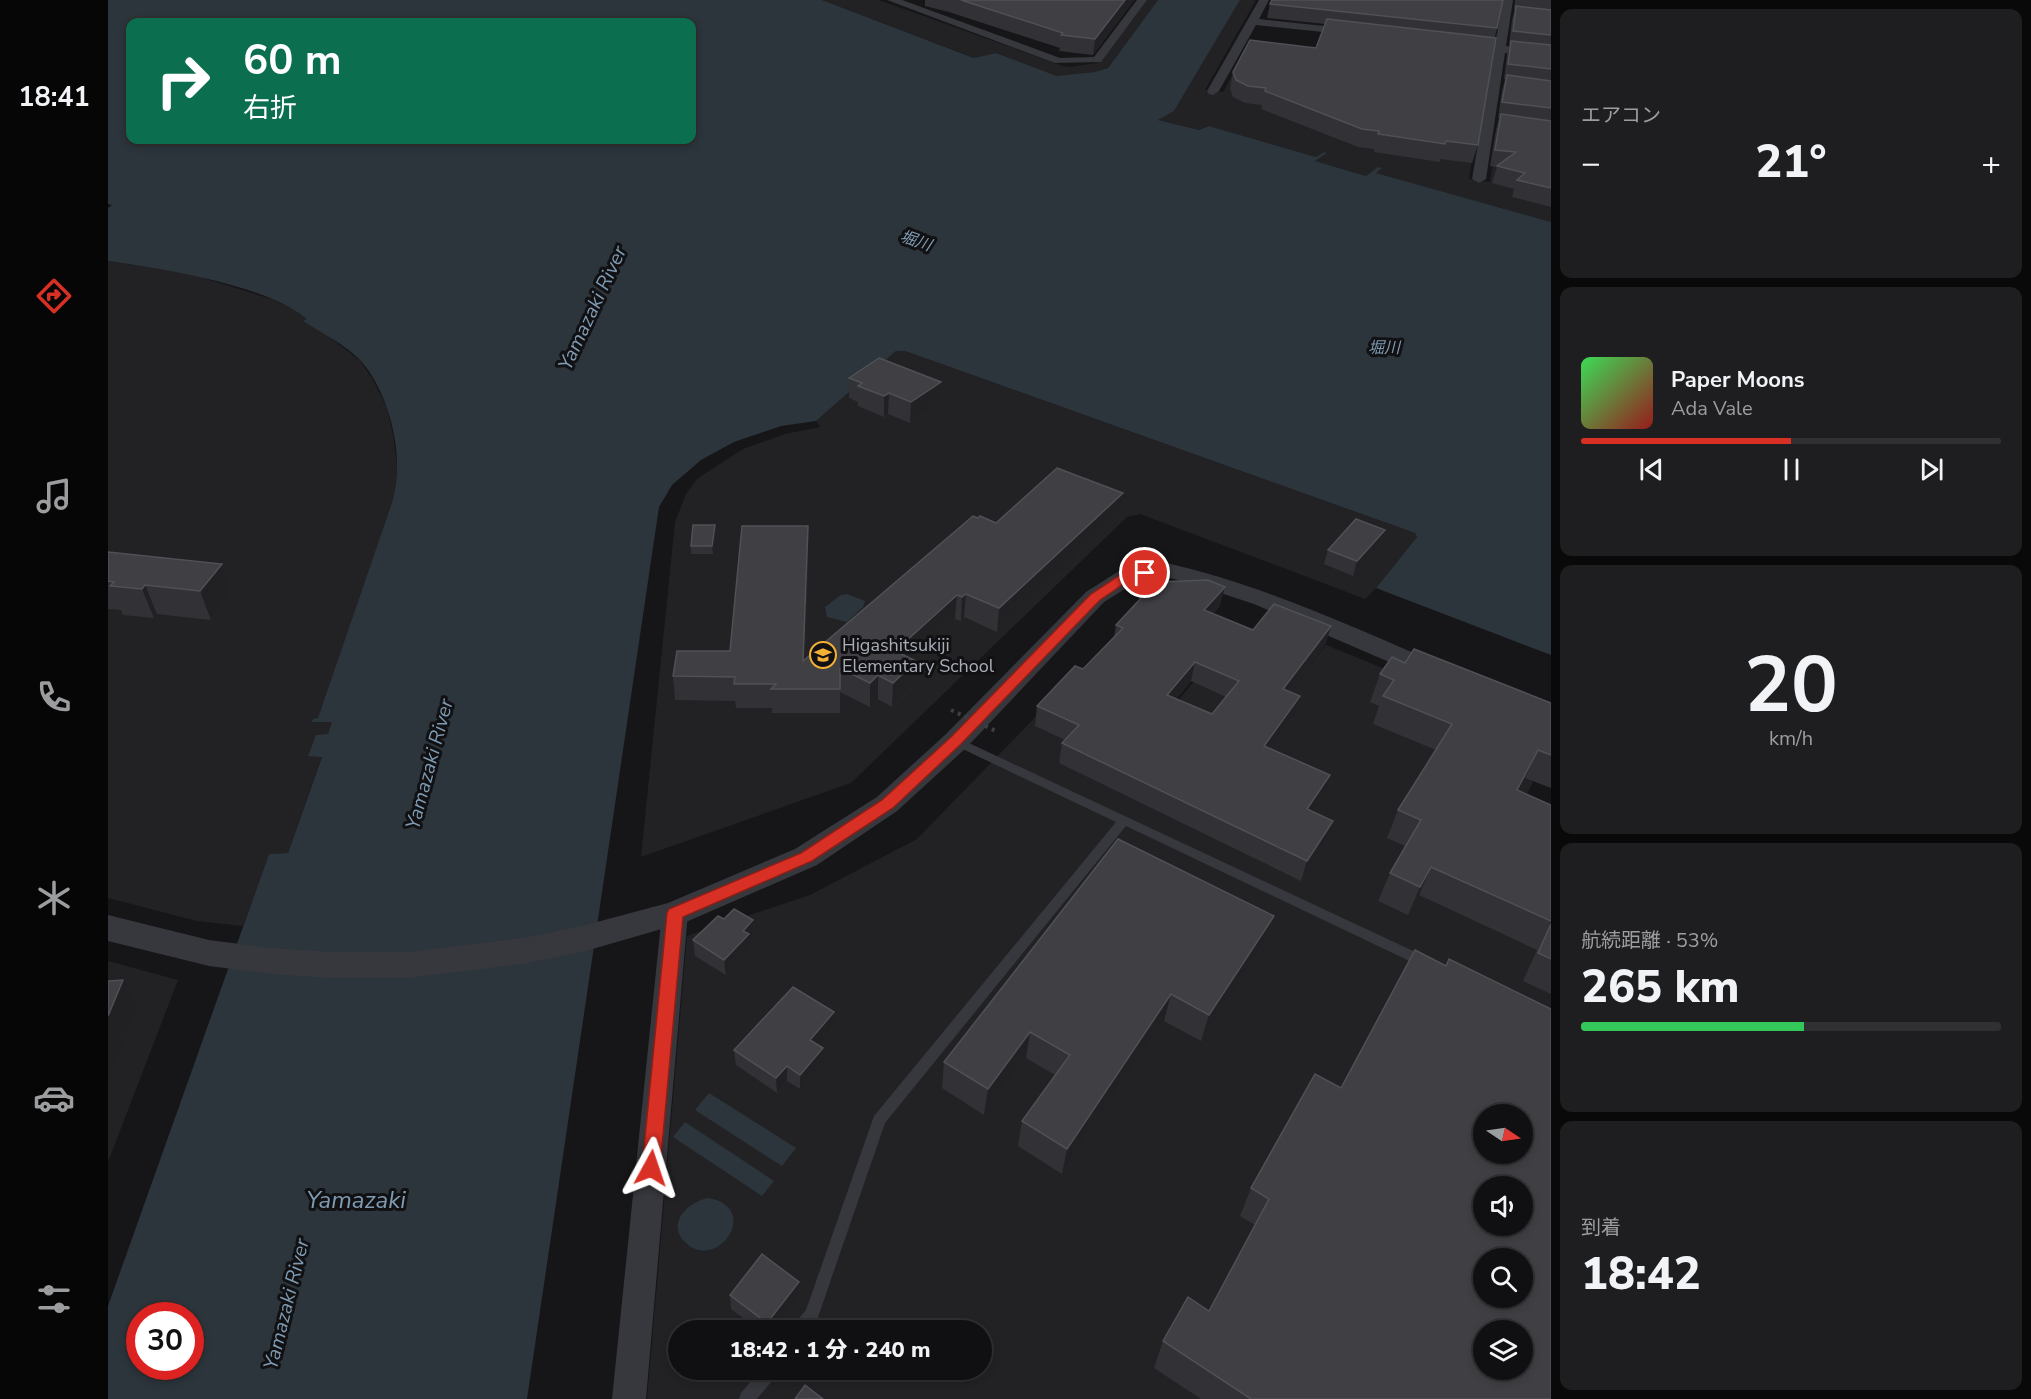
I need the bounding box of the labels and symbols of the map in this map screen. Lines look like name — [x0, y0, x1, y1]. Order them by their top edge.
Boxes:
water label: 堀川 — [897, 225, 936, 257]
water label: Yamazaki River — [552, 241, 633, 375]
water label: 堀川 — [1368, 337, 1402, 359]
pin — [1119, 547, 1170, 598]
place label: Higashitsukiji Elementary School — [842, 633, 995, 678]
school or university icon: Higashitsukiji Elementary School — [808, 640, 838, 670]
water label: Yamazaki River — [399, 695, 460, 832]
north arrow — [1473, 1104, 1533, 1164]
position arrow — [619, 1136, 683, 1200]
water label: Yamazaki — [306, 1184, 406, 1216]
water label: Yamazaki River — [257, 1235, 316, 1373]
speed limit sign: 30 — [126, 1302, 204, 1380]

